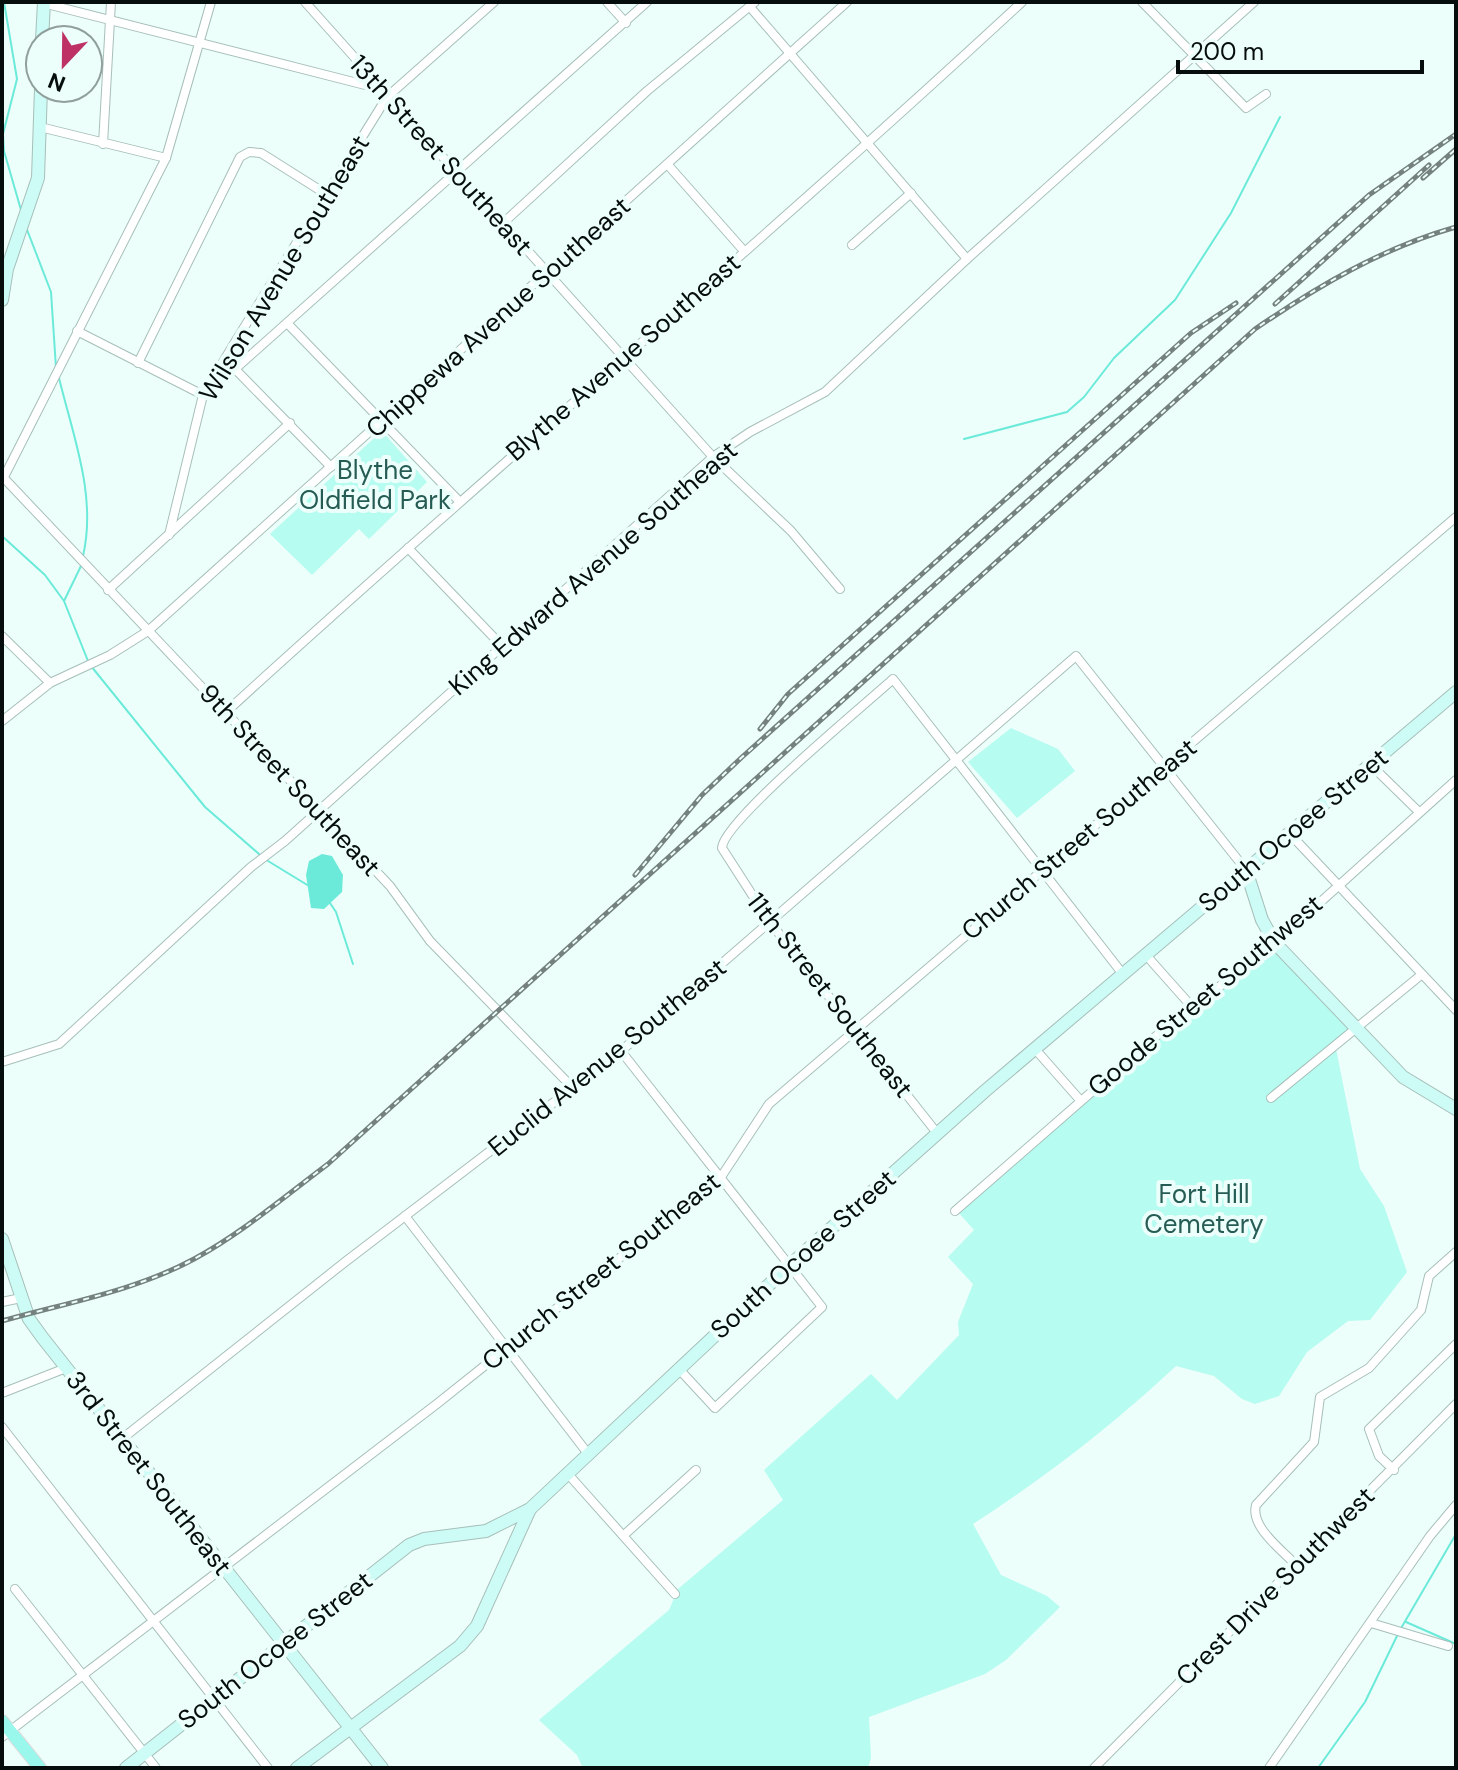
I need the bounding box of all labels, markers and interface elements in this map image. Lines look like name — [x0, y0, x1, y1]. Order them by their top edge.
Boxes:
north arrow — [24, 24, 104, 104]
scale bar — [1178, 24, 1422, 74]
text: 200 m — [1190, 36, 1264, 67]
street label: 13th Street Southeast — [342, 48, 540, 262]
text: N — [44, 66, 70, 99]
street label: Wilson Avenue Southeast — [191, 129, 377, 407]
street label: Chippewa Avenue Southeast — [359, 189, 637, 445]
street label: Blythe Avenue Southeast — [499, 246, 747, 468]
street label: King Edward Avenue Southeast — [441, 433, 745, 703]
park label: Blythe Oldfield Park — [299, 453, 451, 517]
street label: 9th Street Southeast — [192, 677, 388, 883]
street label: Church Street Southeast — [954, 730, 1204, 948]
street label: South Ocoee Street — [1191, 740, 1395, 920]
street label: 11th Street Southeast — [739, 886, 921, 1104]
street label: Goode Street Southwest — [1081, 887, 1329, 1103]
street label: Euclid Avenue Southeast — [481, 950, 733, 1164]
street label: South Ocoee Street — [703, 1162, 903, 1346]
street label: Church Street Southeast — [475, 1164, 727, 1378]
park label: Fort Hill Cemetery — [1144, 1177, 1264, 1241]
street label: 3rd Street Southeast — [59, 1364, 239, 1582]
street label: Crest Drive Southwest — [1168, 1479, 1382, 1693]
street label: South Ocoee Street — [171, 1563, 379, 1737]

